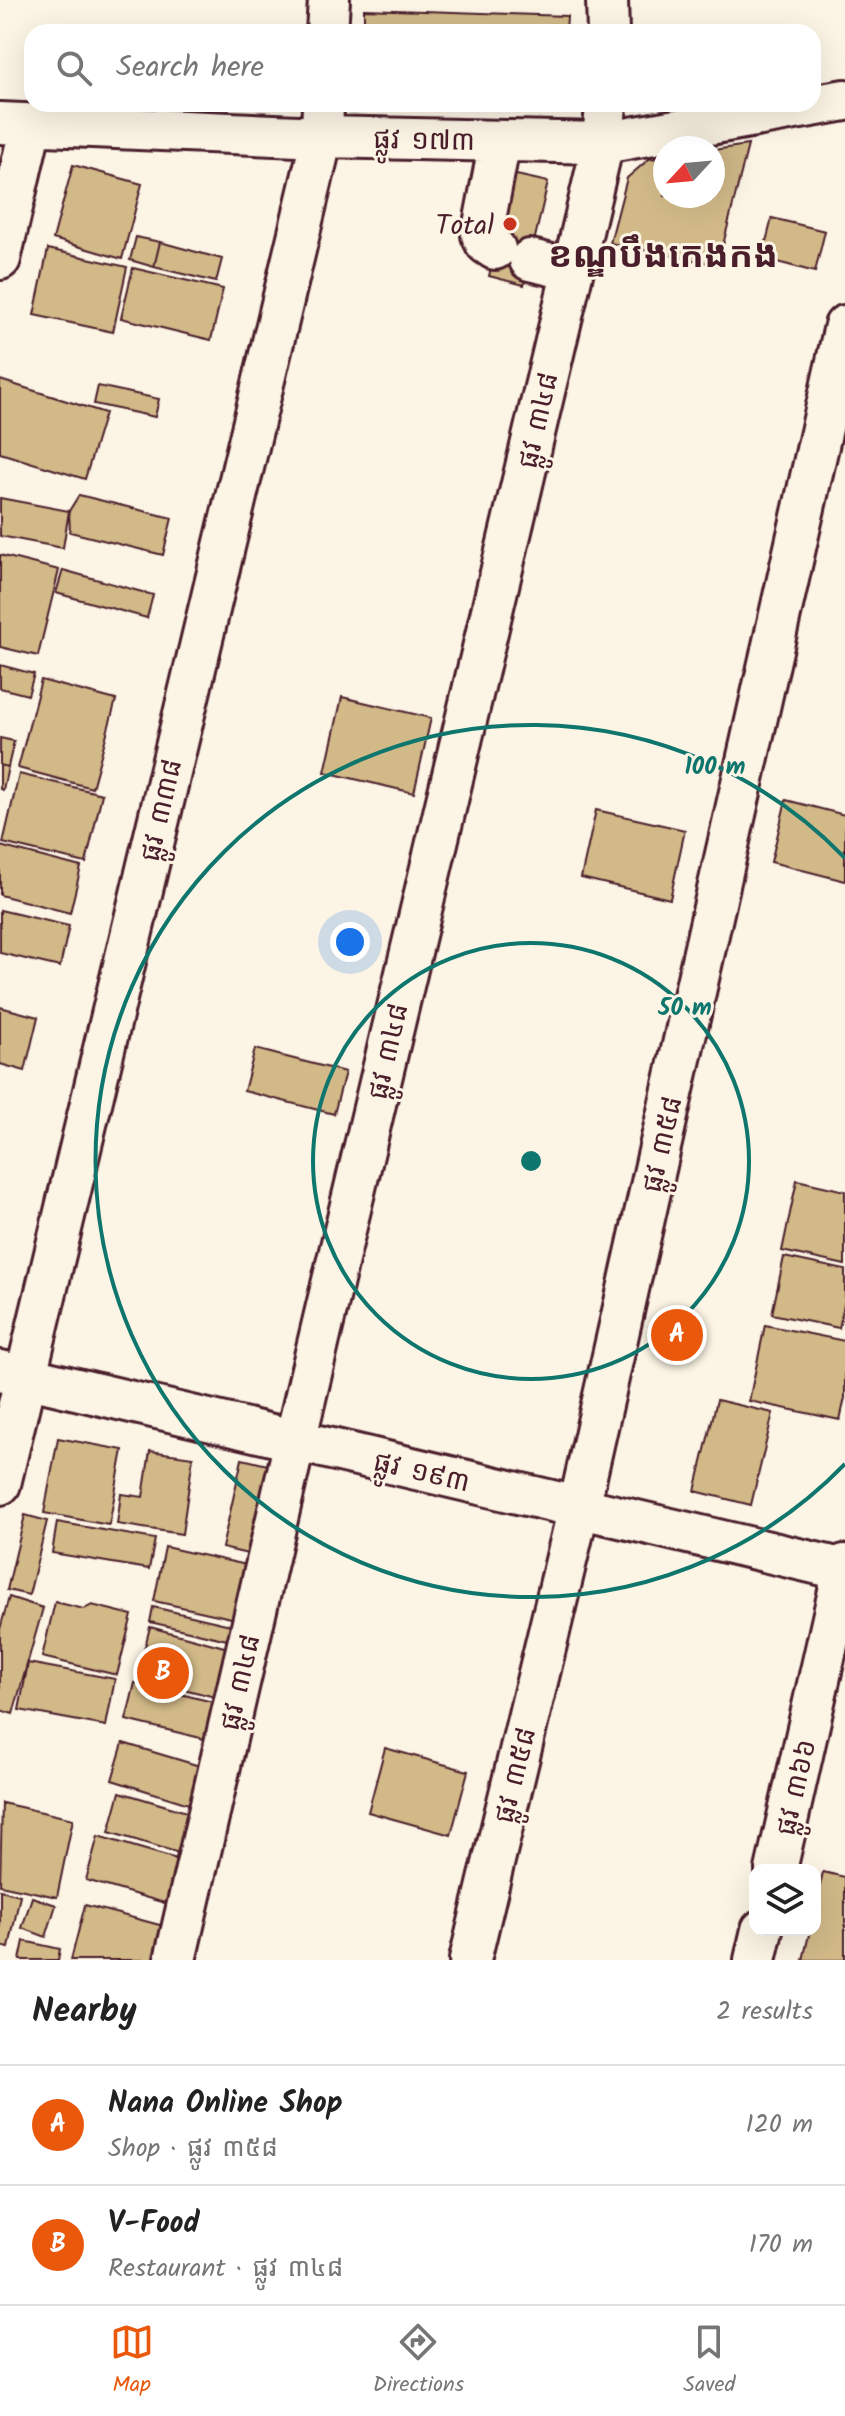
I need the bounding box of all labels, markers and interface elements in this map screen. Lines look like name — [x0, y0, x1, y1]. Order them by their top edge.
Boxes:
search box — [24, 24, 821, 112]
text: Search here — [116, 44, 264, 92]
icon: search — [52, 46, 96, 90]
street label: ផ្លូវ ១៧៣ — [373, 118, 475, 165]
north arrow — [653, 136, 725, 208]
place label: Total — [436, 204, 494, 249]
marker: Total — [501, 215, 519, 233]
district label: ខណ្ឌបឹងកេងកង — [548, 229, 778, 286]
street label: ផ្លូវ ៣៤៨ — [507, 368, 573, 473]
text: 100 m — [685, 748, 745, 787]
street label: ផ្លូវ ៣៣៨ — [129, 755, 196, 866]
your location — [330, 922, 370, 962]
text: 50 m — [657, 989, 712, 1028]
street label: ផ្លូវ ៣៤៨ — [357, 999, 423, 1104]
street label: ផ្លូវ ៣៥៨ — [631, 1092, 697, 1197]
centre of rings — [517, 1147, 545, 1175]
pin: A — [651, 1305, 703, 1365]
street label: ផ្លូវ ១៩៣ — [369, 1441, 474, 1507]
street label: ផ្លូវ ៣៤៨ — [209, 1630, 275, 1735]
pin: B — [137, 1643, 189, 1703]
street label: ផ្លូវ ៣៥៨ — [483, 1723, 550, 1829]
street label: ផ្លូវ ៣៦៦ — [765, 1735, 831, 1840]
map controls — [749, 1864, 821, 1936]
button: layers — [749, 1864, 821, 1936]
text: Nearby — [32, 1985, 137, 2039]
text: 2 results — [716, 1991, 813, 2033]
text: Nana Online Shop — [108, 2080, 343, 2128]
text: A — [50, 2104, 66, 2146]
text: 120 m — [746, 2104, 813, 2146]
text: Shop · ផ្លូវ ៣៥៨ — [108, 2128, 278, 2170]
text: V-Food — [108, 2200, 200, 2248]
text: B — [50, 2224, 66, 2266]
text: 170 m — [749, 2224, 813, 2266]
text: Restaurant · ផ្លូវ ៣៤៨ — [108, 2248, 343, 2290]
tab: Map — [110, 2320, 154, 2403]
tab: Directions — [373, 2320, 464, 2403]
tab: Saved — [683, 2320, 735, 2403]

